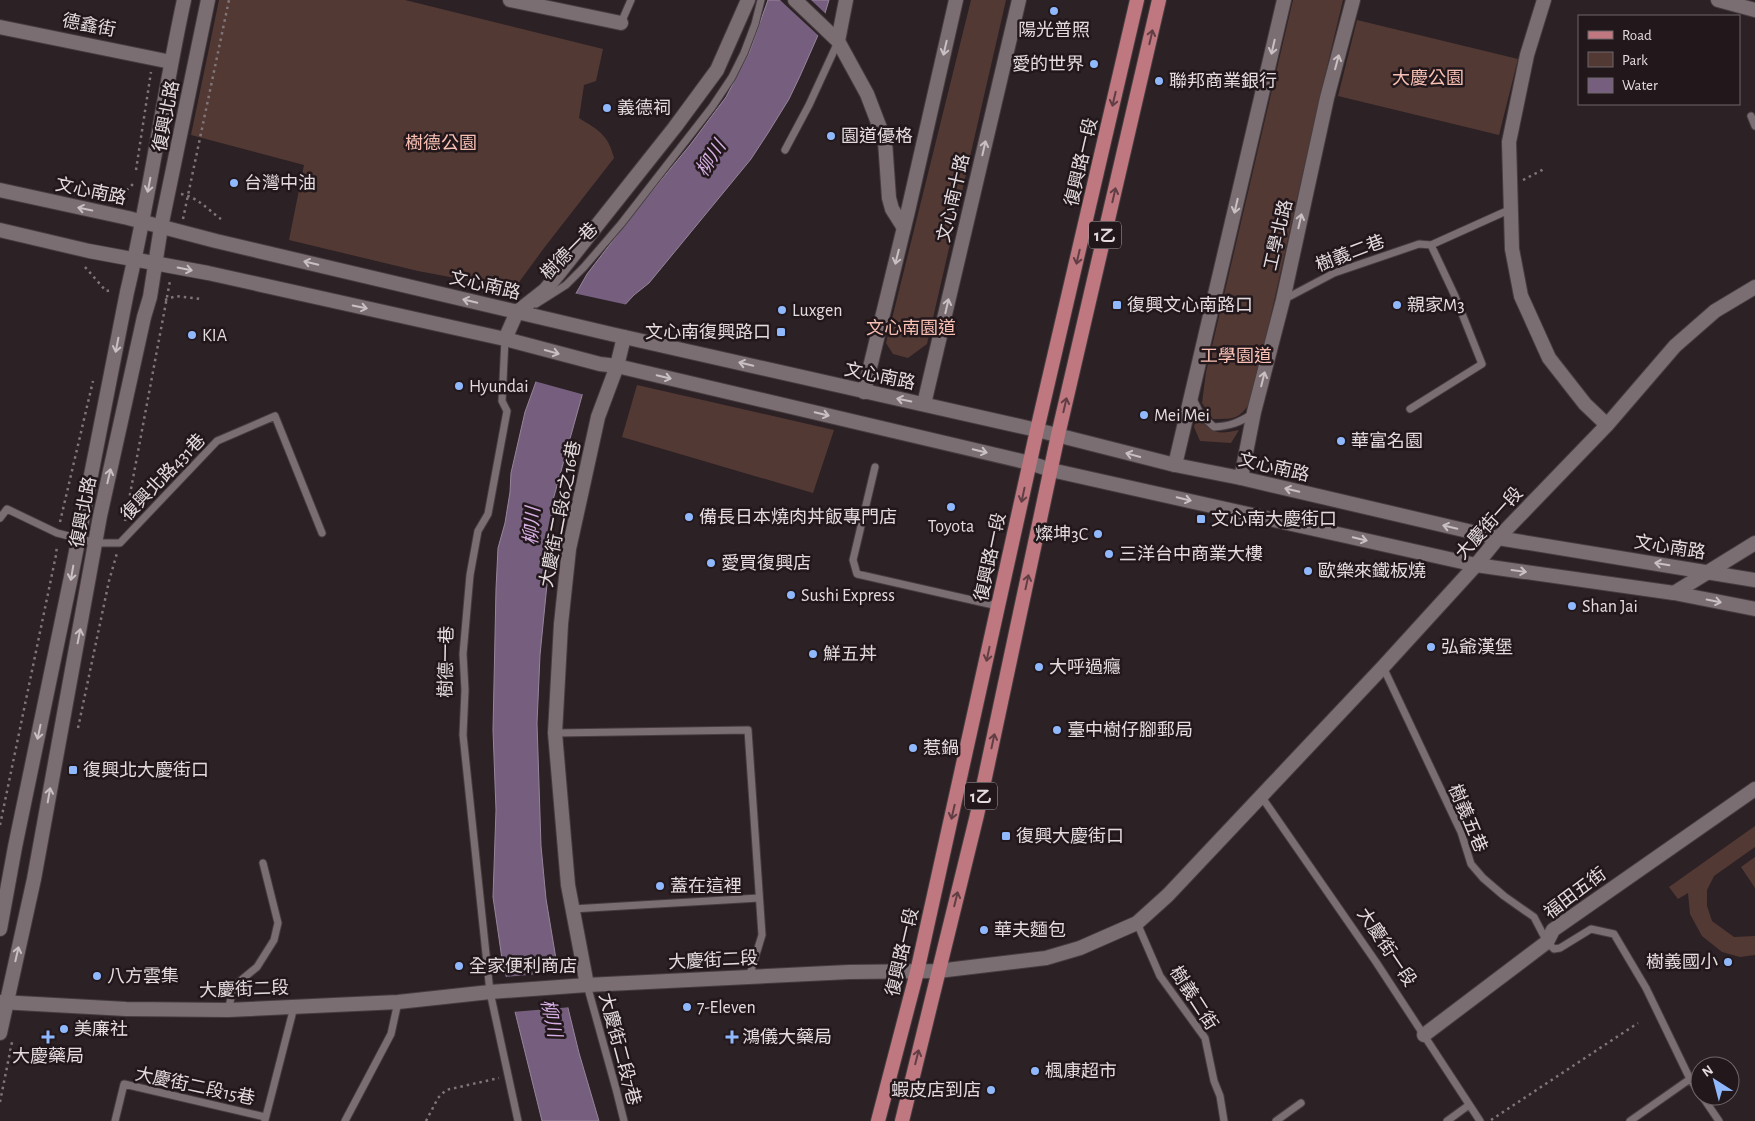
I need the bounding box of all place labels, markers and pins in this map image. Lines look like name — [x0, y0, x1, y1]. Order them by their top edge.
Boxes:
marker: 陽光普照 — [1048, 5, 1060, 17]
place label: 陽光普照 — [1018, 20, 1090, 40]
place label: 愛的世界 — [1012, 54, 1084, 74]
marker: 愛的世界 — [1088, 58, 1100, 70]
place label: 聯邦商業銀行 — [1169, 71, 1277, 91]
marker: 聯邦商業銀行 — [1153, 75, 1165, 87]
place label: 義德祠 — [617, 98, 671, 118]
marker: 義德祠 — [601, 102, 613, 114]
place label: 園道優格 — [841, 126, 913, 146]
marker: 園道優格 — [825, 130, 837, 142]
place label: 台灣中油 — [244, 173, 316, 193]
marker: 台灣中油 — [228, 177, 240, 189]
place label: 復興文心南路口 — [1127, 295, 1253, 315]
place label: 親家M3 — [1407, 295, 1465, 315]
marker: 復興文心南路口 — [1111, 299, 1123, 311]
marker: 親家M3 — [1391, 299, 1403, 311]
place label: Luxgen — [792, 302, 842, 320]
marker: Luxgen — [776, 304, 788, 316]
place label: 文心南復興路口 — [645, 322, 771, 342]
marker: 文心南復興路口 — [775, 326, 787, 338]
place label: KIA — [202, 327, 228, 345]
marker: KIA — [186, 329, 198, 341]
place label: Hyundai — [469, 378, 529, 396]
marker: Hyundai — [453, 380, 465, 392]
place label: Mei Mei — [1154, 407, 1210, 425]
marker: Mei Mei — [1138, 409, 1150, 421]
place label: 華富名園 — [1351, 431, 1423, 451]
marker: 華富名園 — [1335, 435, 1347, 447]
marker: Toyota — [945, 501, 957, 513]
place label: 備長日本燒肉丼飯專門店 — [699, 507, 897, 527]
place label: 文心南大慶街口 — [1211, 509, 1337, 529]
marker: 備長日本燒肉丼飯專門店 — [683, 511, 695, 523]
marker: 文心南大慶街口 — [1195, 513, 1207, 525]
place label: Toyota — [928, 518, 974, 536]
place label: 燦坤3C — [1035, 524, 1088, 544]
marker: 燦坤3C — [1092, 528, 1104, 540]
place label: 三洋台中商業大樓 — [1119, 544, 1263, 564]
marker: 三洋台中商業大樓 — [1103, 548, 1115, 560]
place label: 愛買復興店 — [721, 553, 811, 573]
marker: 愛買復興店 — [705, 557, 717, 569]
place label: 歐樂來鐵板燒 — [1318, 561, 1426, 581]
marker: 歐樂來鐵板燒 — [1302, 565, 1314, 577]
place label: Sushi Express — [801, 587, 895, 605]
marker: Sushi Express — [785, 589, 797, 601]
place label: Shan Jai — [1582, 598, 1638, 616]
marker: Shan Jai — [1566, 600, 1578, 612]
place label: 弘爺漢堡 — [1441, 637, 1513, 657]
marker: 弘爺漢堡 — [1425, 641, 1437, 653]
place label: 鮮五丼 — [823, 644, 877, 664]
marker: 鮮五丼 — [807, 648, 819, 660]
place label: 大呼過癮 — [1049, 657, 1121, 677]
marker: 大呼過癮 — [1033, 661, 1045, 673]
place label: 臺中樹仔腳郵局 — [1067, 720, 1193, 740]
marker: 臺中樹仔腳郵局 — [1051, 724, 1063, 736]
place label: 惹鍋 — [923, 738, 959, 758]
marker: 惹鍋 — [907, 742, 919, 754]
place label: 復興北大慶街口 — [83, 760, 209, 780]
marker: 復興北大慶街口 — [67, 764, 79, 776]
place label: 復興大慶街口 — [1016, 826, 1124, 846]
marker: 復興大慶街口 — [1000, 830, 1012, 842]
place label: 蓋在這裡 — [670, 876, 742, 896]
marker: 蓋在這裡 — [654, 880, 666, 892]
place label: 華夫麵包 — [994, 920, 1066, 940]
marker: 華夫麵包 — [978, 924, 990, 936]
place label: 樹義國小 — [1646, 952, 1718, 972]
place label: 全家便利商店 — [469, 956, 577, 976]
marker: 樹義國小 — [1722, 956, 1734, 968]
marker: 全家便利商店 — [453, 960, 465, 972]
place label: 八方雲集 — [107, 966, 179, 986]
marker: 八方雲集 — [91, 970, 103, 982]
place label: 7-Eleven — [697, 999, 756, 1017]
marker: 7-Eleven — [681, 1001, 693, 1013]
place label: 美廉社 — [74, 1019, 128, 1039]
marker: 美廉社 — [58, 1023, 70, 1035]
place label: 鴻儀大藥局 — [742, 1027, 832, 1047]
marker: 大慶藥局 — [42, 1031, 54, 1043]
marker: 鴻儀大藥局 — [726, 1031, 738, 1043]
place label: 大慶藥局 — [12, 1046, 84, 1066]
place label: 楓康超市 — [1045, 1061, 1117, 1081]
marker: 楓康超市 — [1029, 1065, 1041, 1077]
place label: 蝦皮店到店 — [891, 1080, 981, 1100]
marker: 蝦皮店到店 — [985, 1084, 997, 1096]

